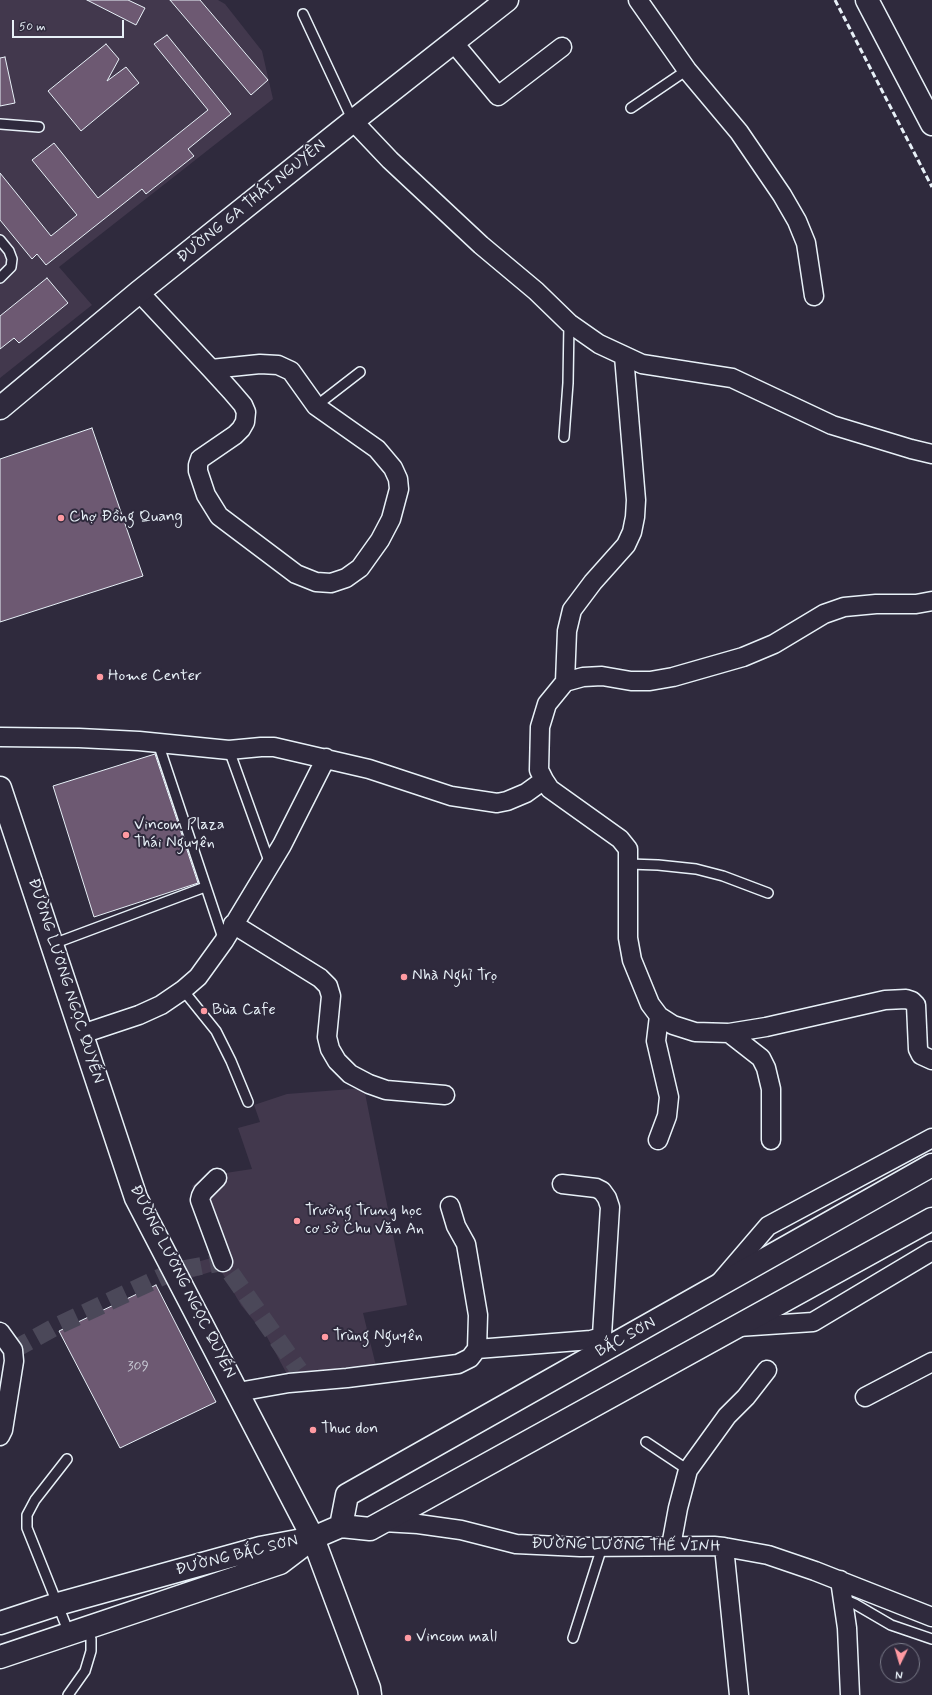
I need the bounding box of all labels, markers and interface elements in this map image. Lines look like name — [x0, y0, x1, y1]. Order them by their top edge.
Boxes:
scale bar — [14, 12, 126, 38]
text: 50 m — [19, 19, 46, 35]
street label: ĐƯỜNG GA THÁI NGUYÊN — [174, 136, 330, 268]
place label: Chợ Đồng Quang — [69, 508, 183, 528]
marker: Chợ Đồng Quang — [56, 513, 66, 523]
place label: Home Center — [108, 667, 202, 687]
marker: Home Center — [95, 672, 105, 682]
place label: Vincom Plaza Thái Nguyên — [134, 816, 225, 854]
marker: Vincom Plaza Thái Nguyên — [121, 830, 131, 840]
street label: ĐƯỜNG LƯƠNG NGỌC QUYẾN — [23, 876, 107, 1086]
place label: Nhà Nghỉ Trọ — [412, 967, 497, 987]
marker: Nhà Nghỉ Trọ — [399, 972, 409, 982]
place label: Bùa Cafe — [212, 1001, 276, 1021]
marker: Bùa Cafe — [199, 1006, 209, 1016]
street label: ĐƯỜNG LƯƠNG NGỌC QUYẾN — [125, 1182, 239, 1382]
place label: Trường Trung học cơ sở Chu Văn An — [305, 1202, 424, 1240]
marker: Trường Trung học cơ sở Chu Văn An — [292, 1216, 302, 1226]
street label: BẮC SƠN — [593, 1314, 659, 1362]
place label: Trùng Nguyên — [333, 1327, 423, 1347]
marker: Trùng Nguyên — [320, 1332, 330, 1342]
house number: 309 — [127, 1359, 149, 1375]
place label: Thuc don — [321, 1420, 378, 1440]
marker: Thuc don — [308, 1425, 318, 1435]
street label: ĐƯỜNG BẮC SƠN — [174, 1532, 300, 1580]
street label: ĐƯỜNG LƯƠNG THẾ VINH — [531, 1535, 721, 1557]
place label: Vincom mall — [416, 1628, 497, 1648]
marker: Vincom mall — [403, 1633, 413, 1643]
north arrow — [880, 1643, 920, 1683]
text: N — [895, 1667, 903, 1681]

